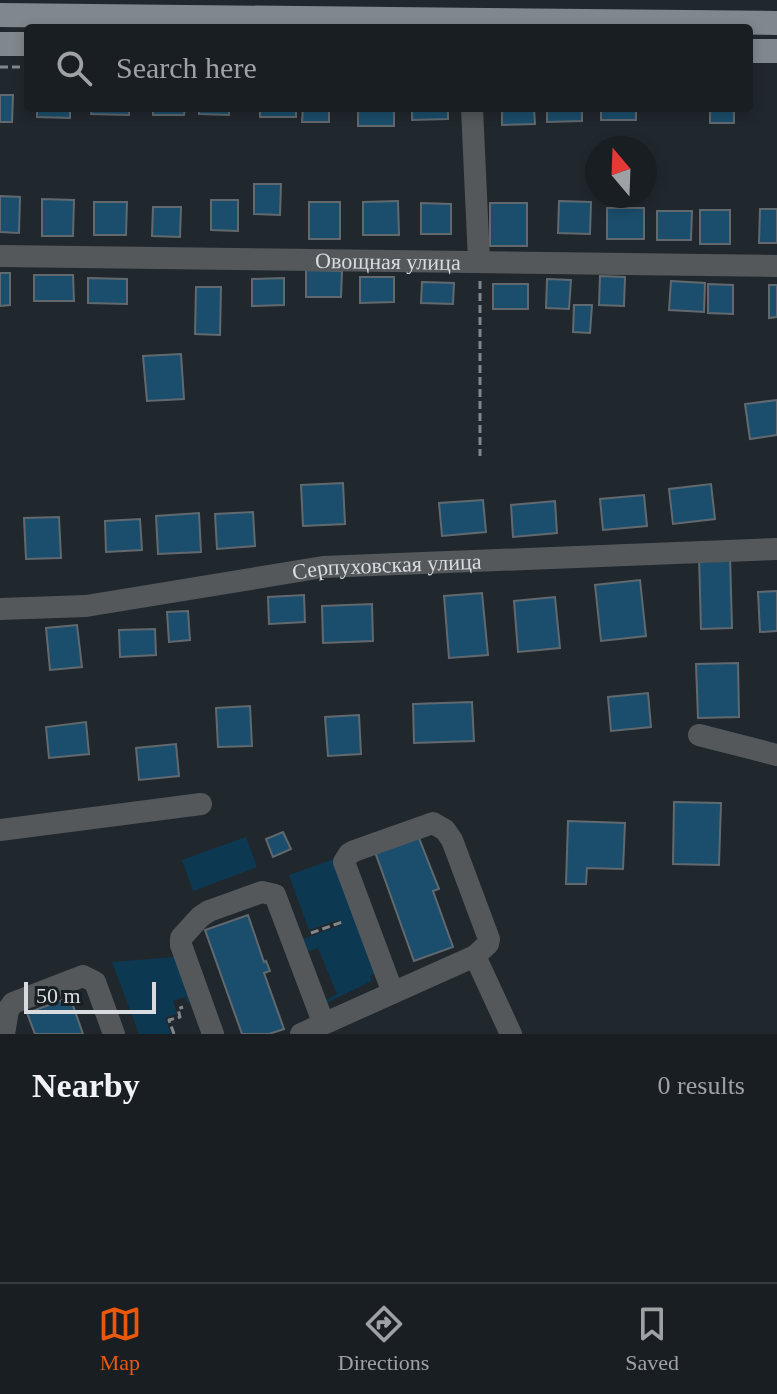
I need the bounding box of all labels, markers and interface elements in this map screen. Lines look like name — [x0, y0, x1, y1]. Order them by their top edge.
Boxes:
search box — [24, 24, 753, 112]
icon: search — [52, 46, 96, 90]
text: Search here — [116, 51, 257, 84]
north arrow — [585, 136, 657, 208]
street label: Овощная улица — [315, 248, 461, 274]
street label: Серпуховская улица — [290, 548, 482, 584]
scale bar — [24, 978, 156, 1014]
text: 50 m — [36, 983, 81, 1008]
text: Nearby — [32, 1067, 140, 1104]
text: 0 results — [658, 1071, 745, 1100]
tab: Map — [98, 1302, 142, 1376]
tab: Directions — [338, 1302, 429, 1376]
tab: Saved — [625, 1302, 679, 1376]

